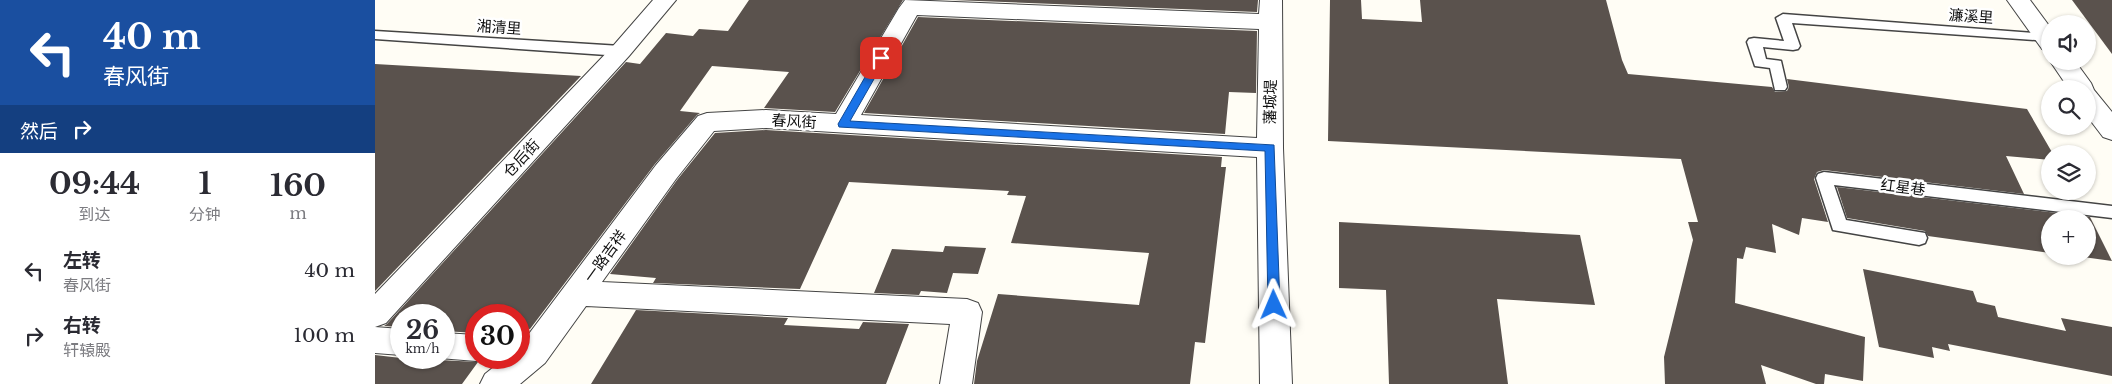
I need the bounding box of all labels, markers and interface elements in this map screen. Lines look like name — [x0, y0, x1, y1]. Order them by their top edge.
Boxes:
street label: 濂溪里 — [1948, 5, 1994, 27]
text: 40 m — [103, 15, 201, 58]
map controls — [2041, 15, 2096, 265]
button: sound — [2041, 15, 2096, 70]
street label: 湘清里 — [476, 16, 522, 38]
icon: left — [20, 20, 85, 85]
pin — [860, 37, 902, 79]
icon: arrive — [867, 44, 895, 72]
text: 春风街 — [103, 63, 169, 90]
street label: 藩城堤 — [1260, 79, 1280, 125]
button: search — [2041, 80, 2096, 135]
street label: 春风街 — [771, 110, 817, 132]
icon: right — [68, 115, 96, 143]
text: 然后 — [20, 120, 58, 143]
street label: 仓后街 — [499, 135, 543, 181]
button: layers — [2041, 145, 2096, 200]
text: 09:44 — [49, 165, 140, 202]
text: 1 — [199, 165, 212, 202]
text: 160 — [270, 167, 326, 204]
street label: 红星巷 — [1880, 175, 1926, 199]
text: m — [289, 203, 307, 223]
text: 到达 — [79, 204, 111, 224]
text: 分钟 — [189, 204, 221, 224]
button: + — [2041, 210, 2096, 265]
street label: 一路吉祥 — [580, 226, 630, 286]
text: 左转 — [63, 249, 101, 272]
icon: left — [20, 257, 48, 285]
text: 40 m — [304, 259, 355, 282]
text: 春风街 — [63, 275, 111, 295]
position arrow — [1247, 278, 1299, 330]
speed limit sign: 30 — [465, 304, 530, 369]
text: 右转 — [63, 314, 101, 337]
text: 26 — [406, 315, 439, 346]
icon: right — [20, 322, 48, 350]
text: 100 m — [294, 324, 355, 347]
text: 轩辕殿 — [63, 340, 111, 360]
text: km/h — [405, 341, 440, 356]

